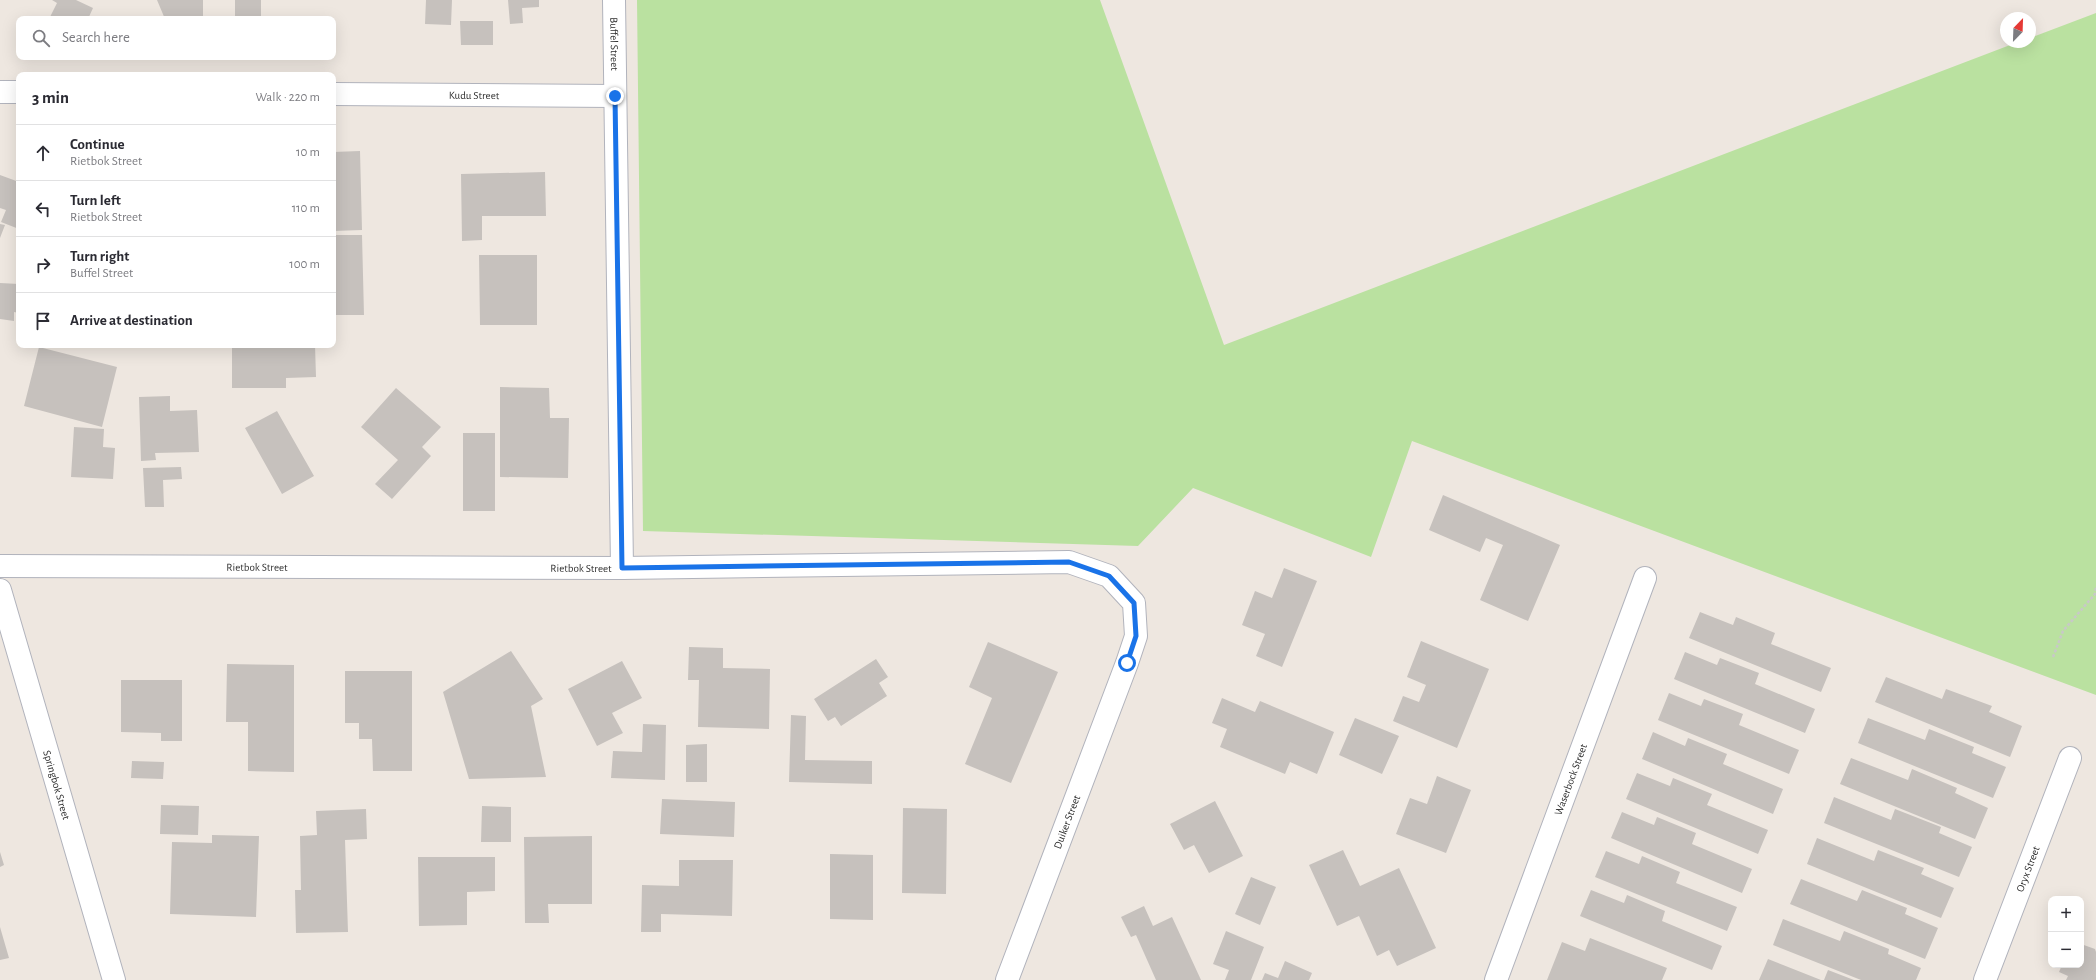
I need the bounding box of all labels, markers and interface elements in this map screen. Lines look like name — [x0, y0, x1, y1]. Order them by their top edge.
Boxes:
north arrow — [2000, 12, 2036, 48]
search box — [16, 16, 336, 60]
street label: Buffel Street — [609, 17, 621, 71]
icon: search — [30, 27, 52, 49]
text: Search here — [62, 30, 130, 45]
route end — [606, 87, 624, 105]
text: 3 min — [32, 89, 69, 106]
street label: Kudu Street — [449, 89, 500, 101]
text: Walk · 220 m — [255, 91, 320, 104]
text: Continue — [70, 137, 125, 152]
icon: ahead — [32, 142, 54, 164]
text: 10 m — [296, 146, 320, 159]
text: Rietbok Street — [70, 155, 142, 168]
text: Turn left — [70, 193, 121, 208]
icon: left — [32, 198, 54, 220]
text: 110 m — [292, 202, 320, 215]
text: Rietbok Street — [70, 211, 142, 224]
text: Turn right — [70, 249, 129, 264]
icon: right — [32, 254, 54, 276]
text: 100 m — [289, 258, 320, 271]
text: Buffel Street — [70, 267, 133, 280]
icon: arrive — [32, 310, 54, 332]
text: Arrive at destination — [70, 313, 193, 328]
street label: Rietbok Street — [226, 561, 288, 572]
street label: Rietbok Street — [550, 562, 612, 573]
route start — [1118, 654, 1136, 672]
street label: Waserbock Street — [1552, 742, 1589, 816]
street label: Springbok Street — [42, 749, 72, 821]
street label: Duiker Street — [1052, 793, 1082, 850]
street label: Oryx Street — [2014, 844, 2041, 893]
map controls — [2048, 896, 2084, 968]
button: + — [2048, 896, 2084, 932]
button: − — [2048, 932, 2084, 968]

